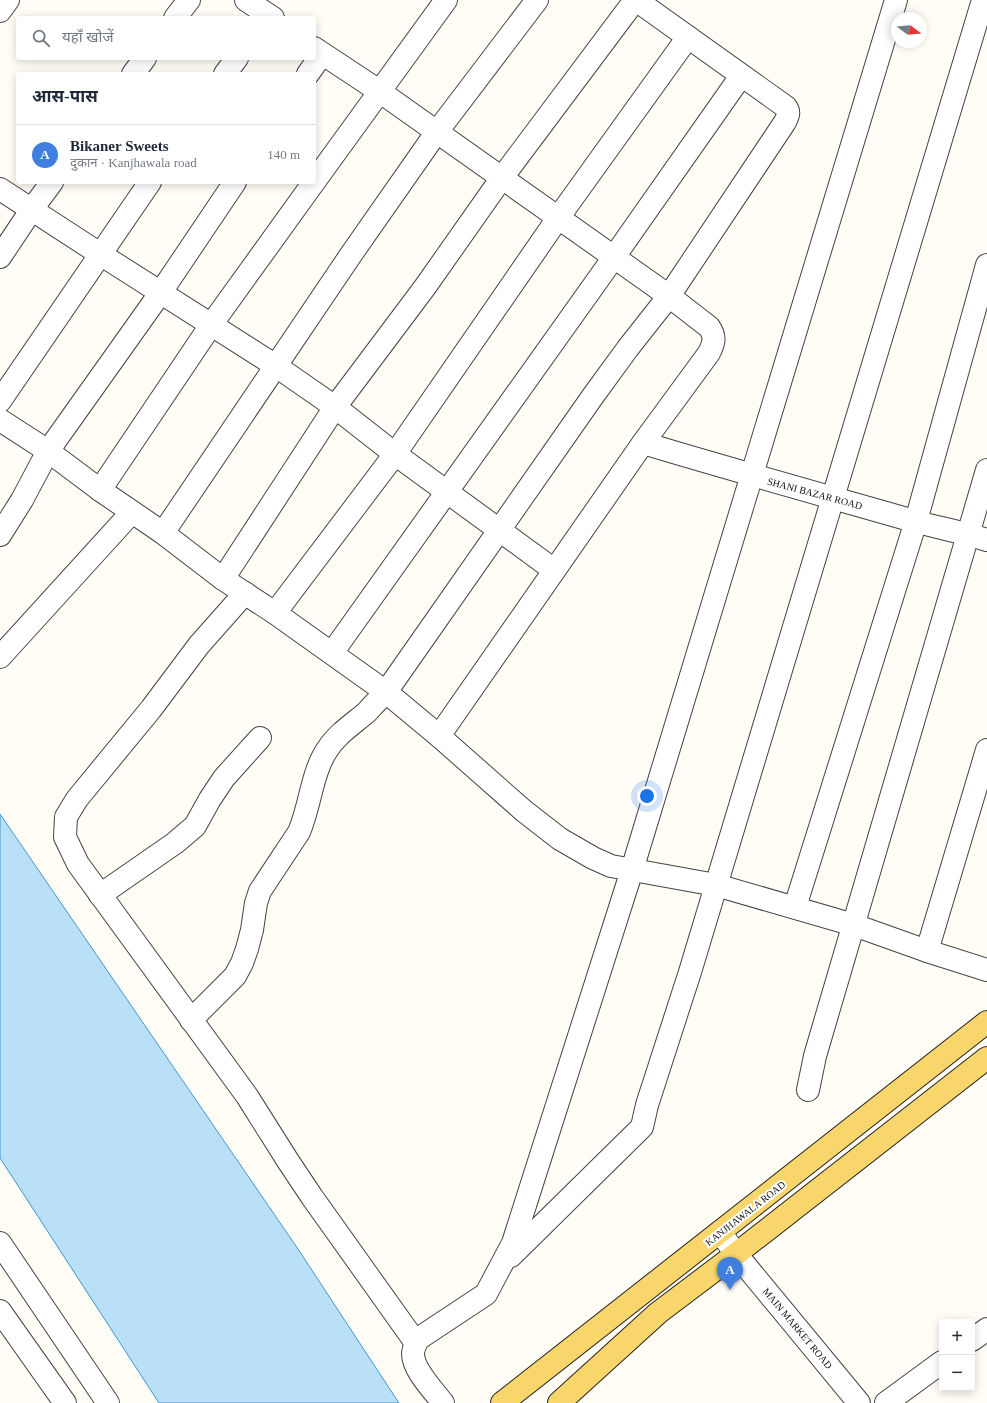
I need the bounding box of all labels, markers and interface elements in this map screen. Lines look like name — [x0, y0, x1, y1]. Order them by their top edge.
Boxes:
north arrow — [891, 12, 927, 48]
search box — [16, 16, 316, 60]
icon: search — [30, 27, 52, 49]
text: यहाँ खोजें — [62, 29, 114, 45]
text: आस-पास — [32, 87, 98, 106]
text: Bikaner Sweets — [70, 138, 168, 154]
text: A — [40, 147, 50, 162]
text: 140 m — [267, 147, 300, 162]
text: दुकान · Kanjhawala road — [70, 155, 197, 170]
street label: SHANI BAZAR ROAD — [766, 476, 864, 511]
your location — [637, 786, 657, 806]
street label: KANJHAWALA ROAD — [703, 1179, 787, 1248]
pin: A — [717, 1257, 743, 1290]
street label: MAIN MARKET ROAD — [761, 1286, 835, 1371]
map controls — [939, 1319, 975, 1391]
button: + — [939, 1319, 975, 1355]
button: − — [939, 1355, 975, 1391]

